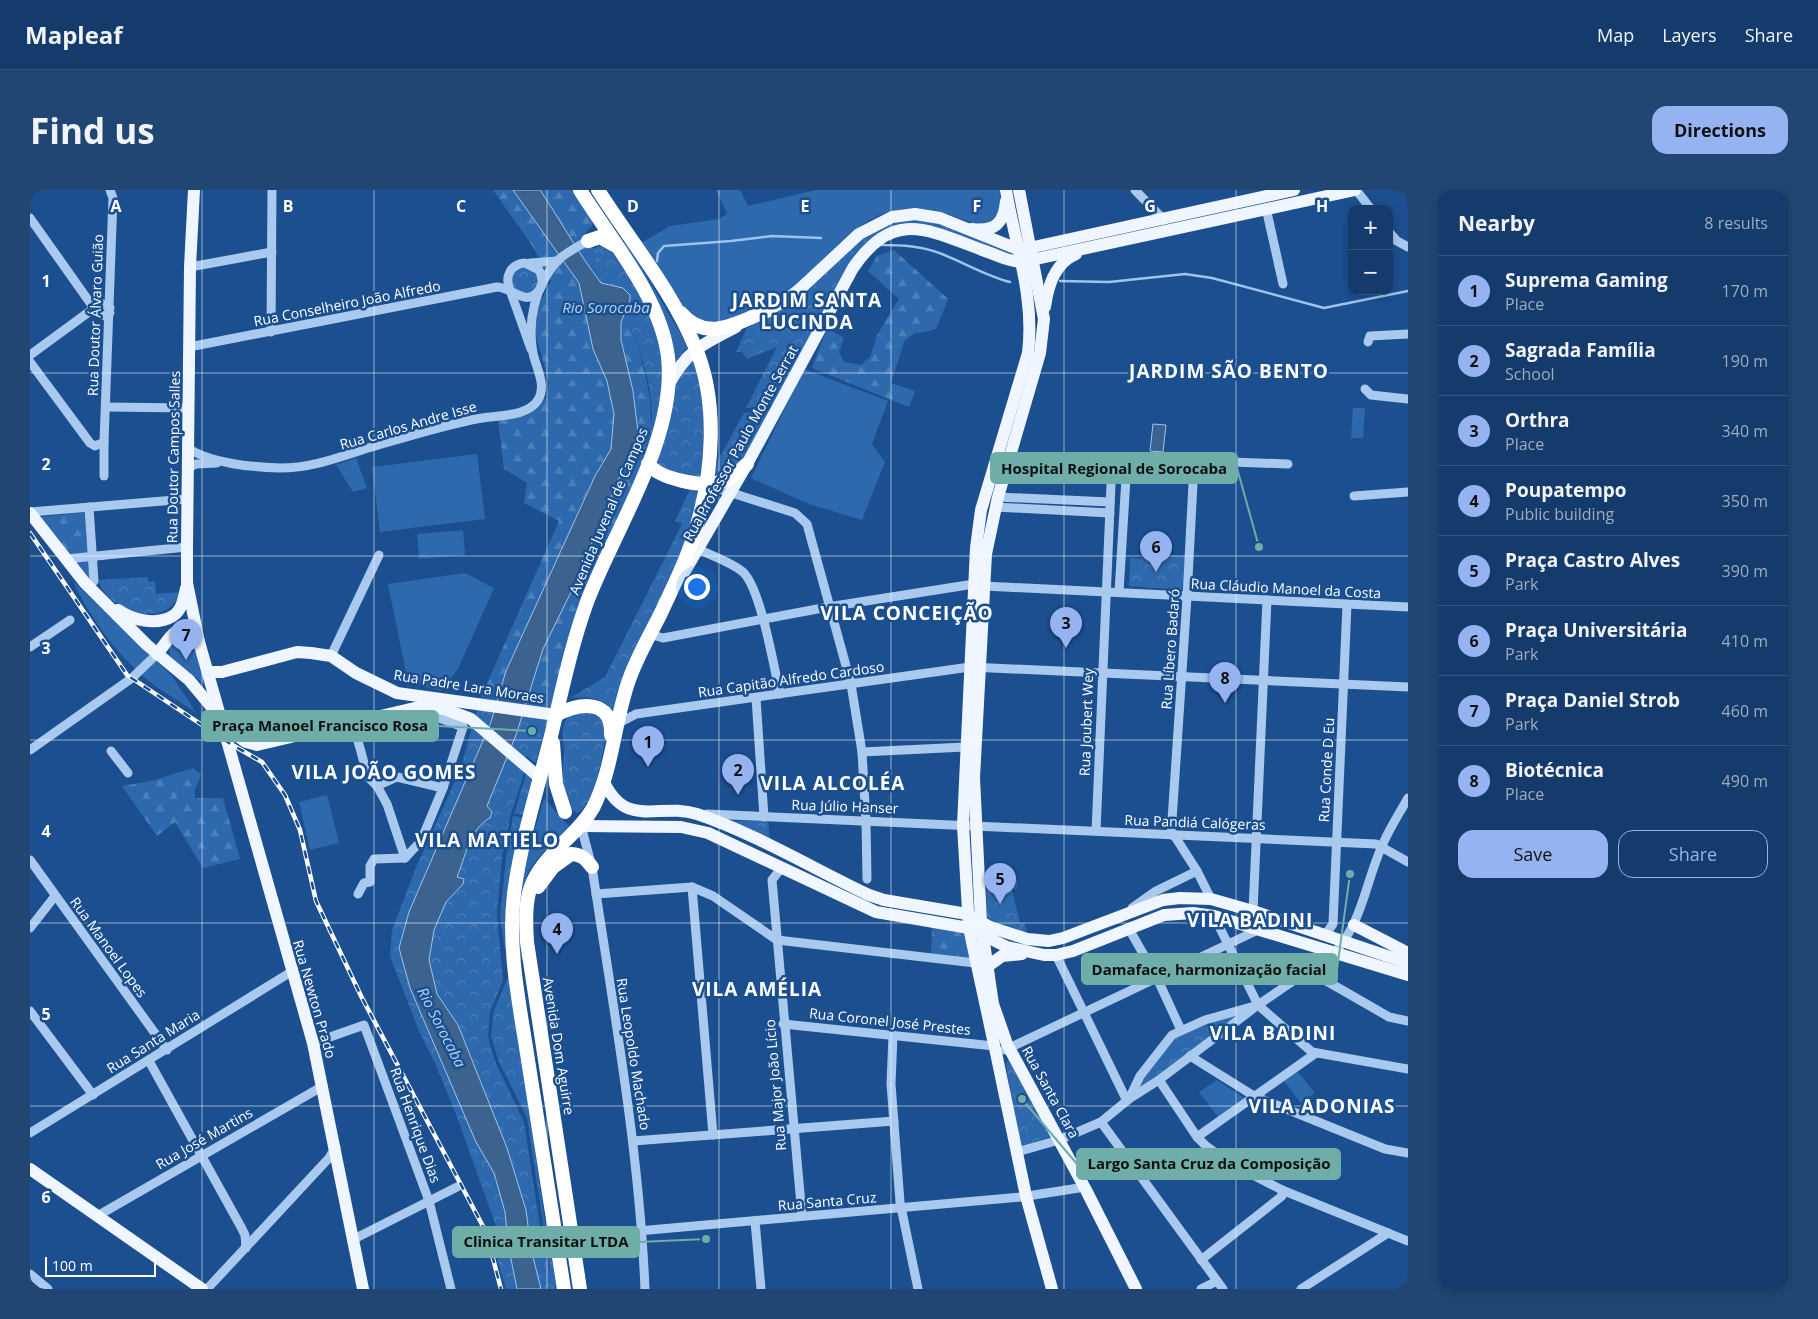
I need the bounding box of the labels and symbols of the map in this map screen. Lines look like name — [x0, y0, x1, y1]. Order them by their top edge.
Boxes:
text: A — [110, 195, 122, 217]
text: B — [283, 195, 293, 217]
text: C — [456, 195, 466, 217]
text: D — [627, 195, 639, 217]
text: E — [801, 195, 810, 217]
text: F — [973, 195, 981, 217]
text: G — [1144, 195, 1156, 217]
text: H — [1316, 195, 1328, 217]
street label: Rua Doutor Álvaro Guião — [83, 234, 107, 396]
text: 1 — [41, 270, 51, 292]
street label: Rua Conselheiro João Alfredo — [252, 276, 442, 330]
district label: JARDIM SANTA LUCINDA — [730, 287, 882, 335]
water label: Rio Sorocaba — [562, 297, 650, 317]
street label: Rua Professor Paulo Monte Serrat — [678, 342, 802, 544]
district label: JARDIM SÃO BENTO — [1127, 358, 1329, 384]
street label: Rua Doutor Campos Salles — [162, 370, 184, 543]
street label: Rua Carlos Andre Isse — [337, 396, 479, 454]
street label: Avenida Juvenal de Campos — [564, 424, 652, 597]
text: 2 — [41, 453, 51, 475]
callout: Hospital Regional de Sorocaba — [991, 453, 1237, 483]
text: Hospital Regional de Sorocaba — [1001, 458, 1227, 478]
pin: 6 — [1140, 531, 1172, 572]
your location — [684, 574, 710, 600]
street label: Rua Cláudio Manoel da Costa — [1190, 574, 1382, 602]
street label: Rua Líbero Badaró — [1156, 588, 1184, 710]
district label: VILA CONCEIÇÃO — [820, 600, 994, 626]
pin: 3 — [1050, 607, 1082, 648]
pin: 7 — [170, 619, 202, 660]
text: 3 — [41, 637, 51, 659]
street label: Rua Capitão Alfredo Cardoso — [697, 657, 885, 701]
pin: 8 — [1209, 662, 1241, 703]
street label: Rua Padre Lara Moraes — [392, 665, 546, 707]
street label: Rua Joubert Wey — [1075, 667, 1097, 776]
callout: Praça Manoel Francisco Rosa — [202, 711, 438, 741]
text: Praça Manoel Francisco Rosa — [212, 715, 428, 735]
street label: Rua Conde D Eu — [1314, 717, 1338, 823]
pin: 1 — [632, 726, 664, 767]
pin: 2 — [722, 754, 754, 795]
district label: VILA JOÃO GOMES — [292, 759, 476, 785]
district label: VILA ALCOLÉA — [761, 770, 905, 796]
street label: Rua Júlio Hanser — [791, 795, 899, 817]
street label: Rua Pandiá Calógeras — [1124, 810, 1266, 834]
text: 4 — [41, 820, 51, 842]
district label: VILA MATIELO — [415, 827, 559, 853]
pin: 5 — [984, 863, 1016, 904]
street label: Rua Manoel Lopes — [66, 893, 152, 1001]
district label: VILA BADINI — [1187, 907, 1313, 933]
pin: 4 — [541, 913, 573, 954]
street label: Rua Newton Prado — [289, 938, 341, 1060]
callout: Damaface, harmonização facial — [1082, 954, 1337, 984]
text: Damaface, harmonização facial — [1092, 959, 1326, 979]
street label: Avenida Dom Aguirre — [539, 976, 579, 1116]
district label: VILA AMÉLIA — [692, 976, 822, 1002]
street label: Rua Leopoldo Machado — [613, 977, 655, 1131]
water label: Rio Sorocaba — [413, 983, 471, 1071]
text: 5 — [41, 1003, 51, 1025]
street label: Rua Coronel José Prestes — [808, 1003, 972, 1039]
street label: Rua Santa Maria — [103, 1005, 203, 1077]
street label: Rua Major João Lício — [760, 1018, 790, 1152]
district label: VILA BADINI — [1210, 1020, 1336, 1046]
street label: Rua Santa Clara — [1018, 1042, 1084, 1142]
street label: Rua Henrique Dias — [386, 1065, 446, 1186]
district label: VILA ADONIAS — [1248, 1093, 1396, 1119]
street label: Rua José Martins — [152, 1102, 256, 1173]
callout: Largo Santa Cruz da Composição — [1077, 1149, 1340, 1179]
text: Largo Santa Cruz da Composição — [1088, 1153, 1331, 1173]
text: 6 — [41, 1186, 51, 1208]
street label: Rua Santa Cruz — [777, 1187, 877, 1215]
callout: Clinica Transitar LTDA — [453, 1227, 639, 1257]
text: Clinica Transitar LTDA — [463, 1231, 629, 1251]
scale bar — [45, 1254, 156, 1277]

